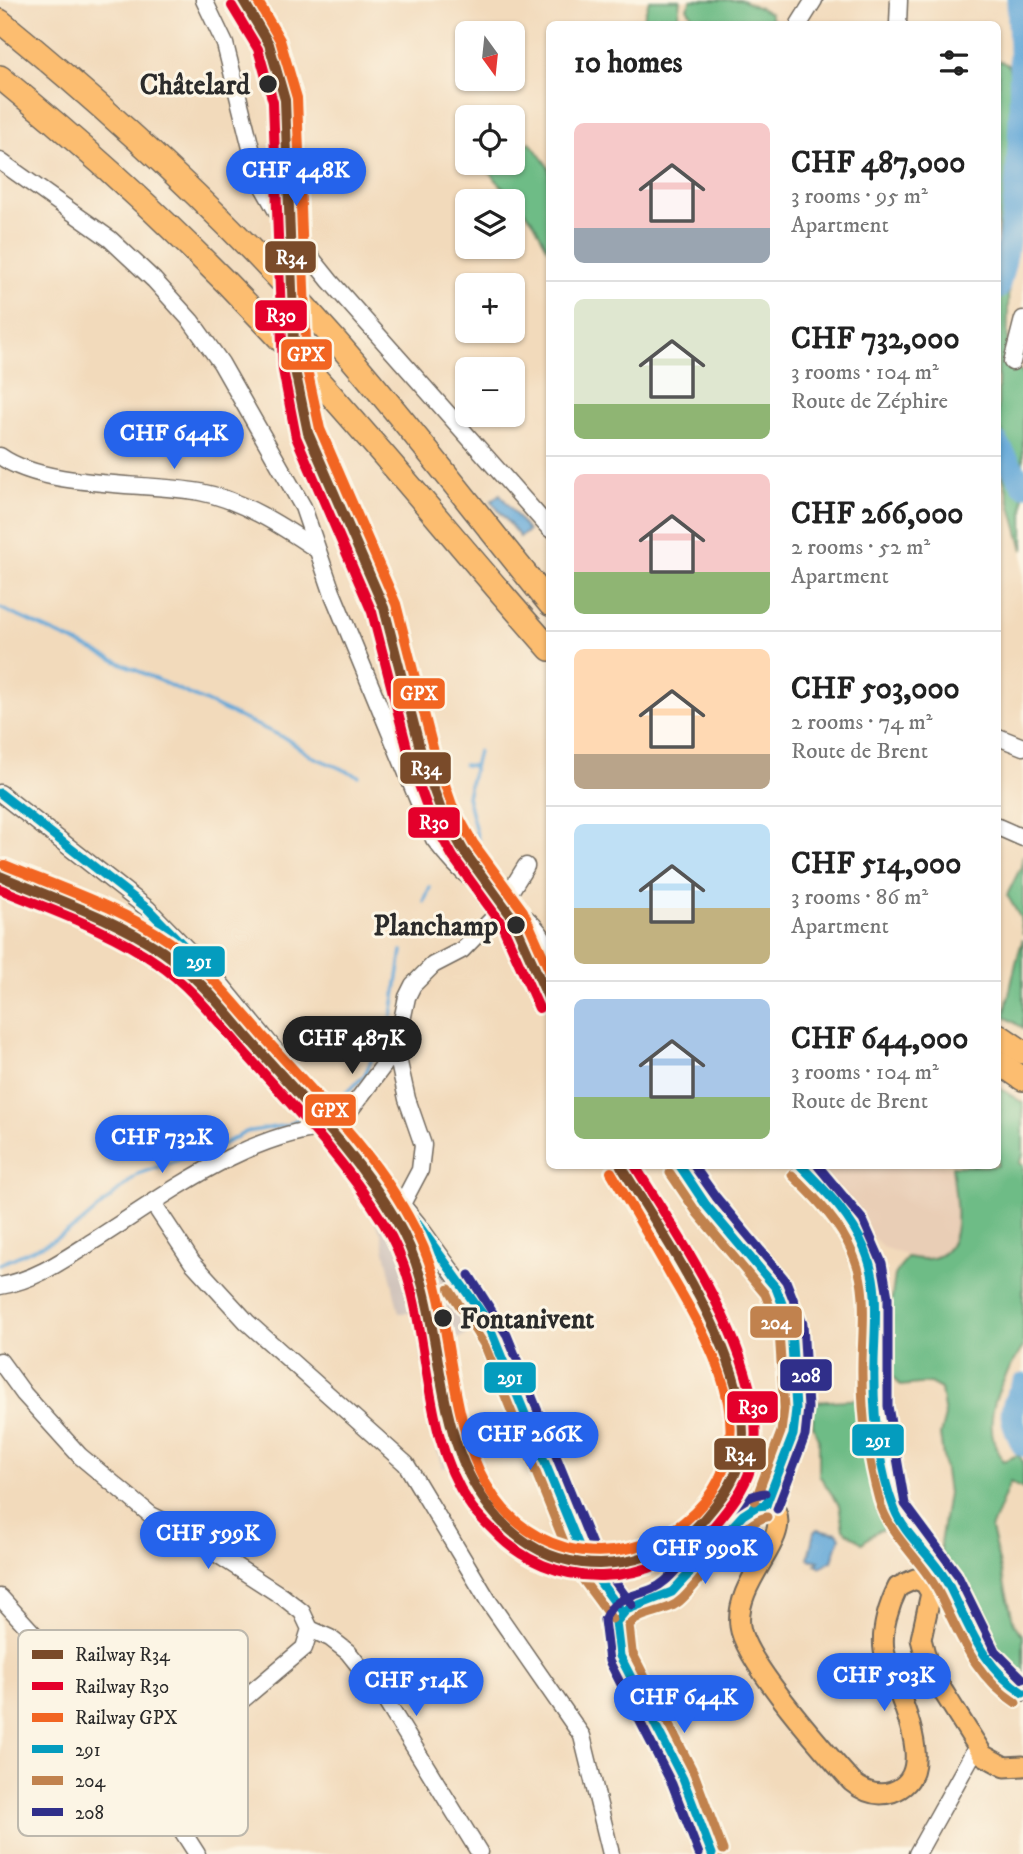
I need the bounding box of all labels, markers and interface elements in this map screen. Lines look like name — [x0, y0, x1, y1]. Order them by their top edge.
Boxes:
north arrow — [455, 21, 525, 91]
map controls — [455, 21, 525, 427]
icon: filters — [935, 44, 973, 82]
text: 10 homes — [574, 45, 683, 82]
place label: Châtelard — [140, 68, 251, 103]
marker: Châtelard — [257, 73, 279, 95]
button: locate — [455, 105, 525, 175]
text: CHF 487,000 — [791, 145, 965, 182]
pin: CHF 448K — [224, 148, 368, 208]
icon: home — [630, 151, 714, 235]
text: CHF 448K — [242, 156, 350, 185]
text: 3 rooms · 95 m² — [791, 182, 928, 211]
button: layers — [455, 189, 525, 259]
text: Apartment — [791, 211, 889, 240]
line badge: R34 — [264, 240, 317, 274]
text: R34 — [276, 247, 307, 270]
button: + — [455, 273, 525, 343]
line badge: R30 — [254, 299, 308, 332]
text: R30 — [266, 305, 296, 328]
text: CHF 732,000 — [791, 321, 960, 358]
icon: home — [630, 327, 714, 411]
line badge: GPX — [280, 338, 333, 371]
text: GPX — [287, 344, 325, 367]
button: − — [455, 357, 525, 427]
text: 3 rooms · 104 m² — [791, 358, 939, 387]
text: Route de Zéphire — [791, 387, 948, 416]
pin: CHF 644K — [102, 412, 246, 471]
text: CHF 644K — [120, 419, 228, 448]
text: CHF 266,000 — [791, 496, 963, 533]
icon: home — [630, 502, 714, 586]
text: 2 rooms · 52 m² — [791, 533, 930, 562]
text: Apartment — [791, 562, 889, 591]
text: CHF 503,000 — [791, 671, 960, 708]
line badge: GPX — [392, 677, 446, 710]
icon: home — [630, 677, 714, 761]
text: GPX — [400, 683, 438, 706]
text: 2 rooms · 74 m² — [791, 708, 932, 737]
text: Route de Brent — [791, 737, 928, 766]
line badge: R34 — [399, 751, 452, 785]
text: R34 — [411, 758, 442, 781]
line badge: R30 — [407, 806, 461, 839]
text: R30 — [419, 812, 449, 835]
text: CHF 514,000 — [791, 846, 961, 883]
icon: home — [630, 852, 714, 936]
text: 3 rooms · 86 m² — [791, 883, 928, 912]
place label: Planchamp — [373, 909, 498, 944]
text: Apartment — [791, 912, 889, 941]
marker: Planchamp — [505, 914, 527, 936]
line badge: 291 — [172, 945, 226, 978]
text: 291 — [186, 951, 212, 974]
pin: CHF 487K — [280, 1016, 424, 1076]
text: CHF 644,000 — [791, 1021, 968, 1058]
text: CHF 487K — [299, 1024, 405, 1053]
icon: home — [630, 1027, 714, 1111]
text: 3 rooms · 104 m² — [791, 1058, 939, 1087]
text: Route de Brent — [791, 1087, 928, 1116]
line badge: GPX — [304, 1093, 357, 1127]
text: GPX — [311, 1100, 349, 1123]
pin: CHF 732K — [90, 1116, 234, 1175]
text: CHF 732K — [111, 1123, 213, 1152]
place label: Fontanivent — [460, 1302, 594, 1337]
line badge: 204 — [749, 1305, 803, 1339]
marker: Fontanivent — [432, 1307, 454, 1329]
text: 204 — [761, 1312, 792, 1335]
line badge: 208 — [779, 1358, 833, 1392]
line badge: 291 — [483, 1361, 537, 1394]
text: 208 — [791, 1365, 821, 1388]
text: 291 — [497, 1367, 523, 1390]
line badge: R30 — [726, 1390, 779, 1424]
text: R30 — [738, 1397, 768, 1420]
pin: CHF 266K — [458, 1412, 602, 1472]
text: CHF 266K — [477, 1420, 583, 1449]
line badge: 291 — [851, 1423, 905, 1457]
text: 291 — [865, 1430, 891, 1453]
line badge: R34 — [713, 1437, 767, 1471]
text: R34 — [725, 1444, 756, 1467]
pin: CHF 599K — [136, 1512, 280, 1571]
text: CHF 599K — [156, 1519, 260, 1548]
pin: CHF 990K — [633, 1526, 777, 1586]
text: CHF 990K — [652, 1534, 758, 1563]
legend — [18, 1630, 248, 1836]
text: Railway R34 — [75, 1644, 171, 1667]
pin: CHF 503K — [812, 1654, 956, 1713]
pin: CHF 514K — [344, 1658, 488, 1718]
text: CHF 503K — [833, 1661, 935, 1690]
text: CHF 514K — [365, 1666, 467, 1695]
text: Railway R30 — [75, 1676, 169, 1699]
pin: CHF 644K — [612, 1676, 756, 1735]
text: CHF 644K — [630, 1683, 738, 1712]
text: Railway GPX — [75, 1707, 178, 1730]
text: 291 — [75, 1739, 101, 1762]
text: 204 — [75, 1770, 107, 1793]
text: 208 — [75, 1802, 104, 1825]

